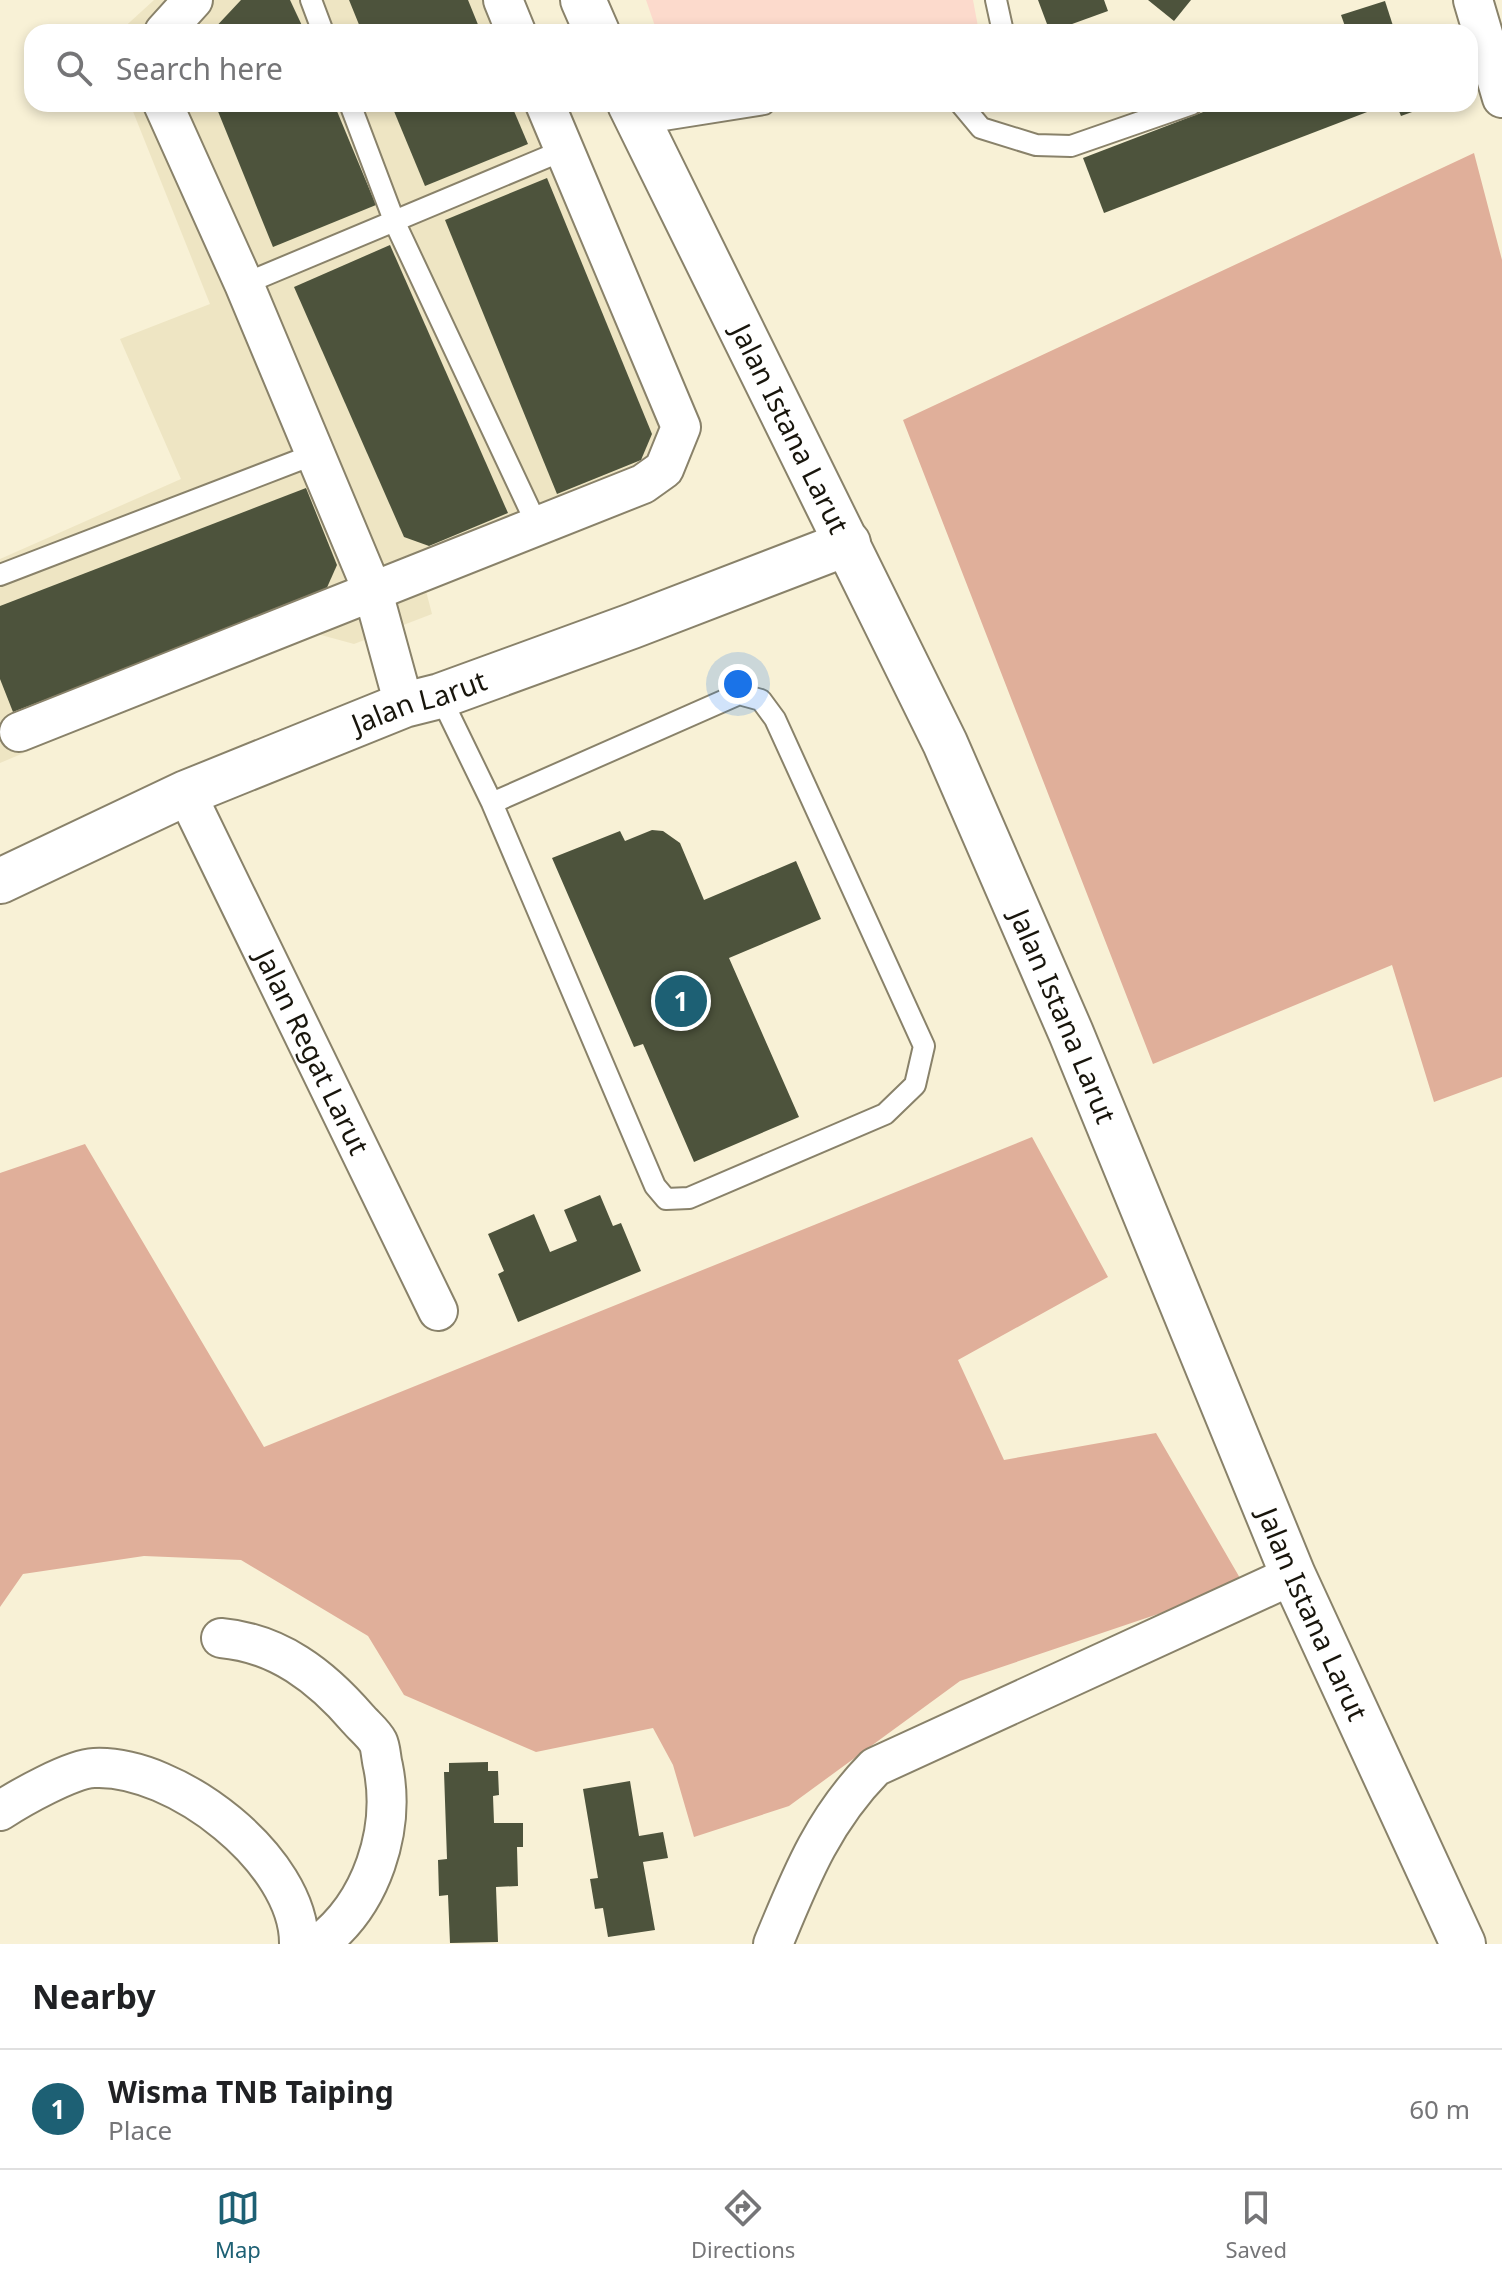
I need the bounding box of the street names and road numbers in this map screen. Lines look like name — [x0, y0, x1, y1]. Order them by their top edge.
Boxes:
street label: Jalan Istana Larut — [722, 314, 859, 540]
street label: Jalan Larut — [343, 661, 491, 743]
street label: Jalan Istana Larut — [1000, 900, 1126, 1129]
street label: Jalan Regat Larut — [246, 940, 379, 1161]
street label: Jalan Istana Larut — [1248, 1499, 1377, 1726]

